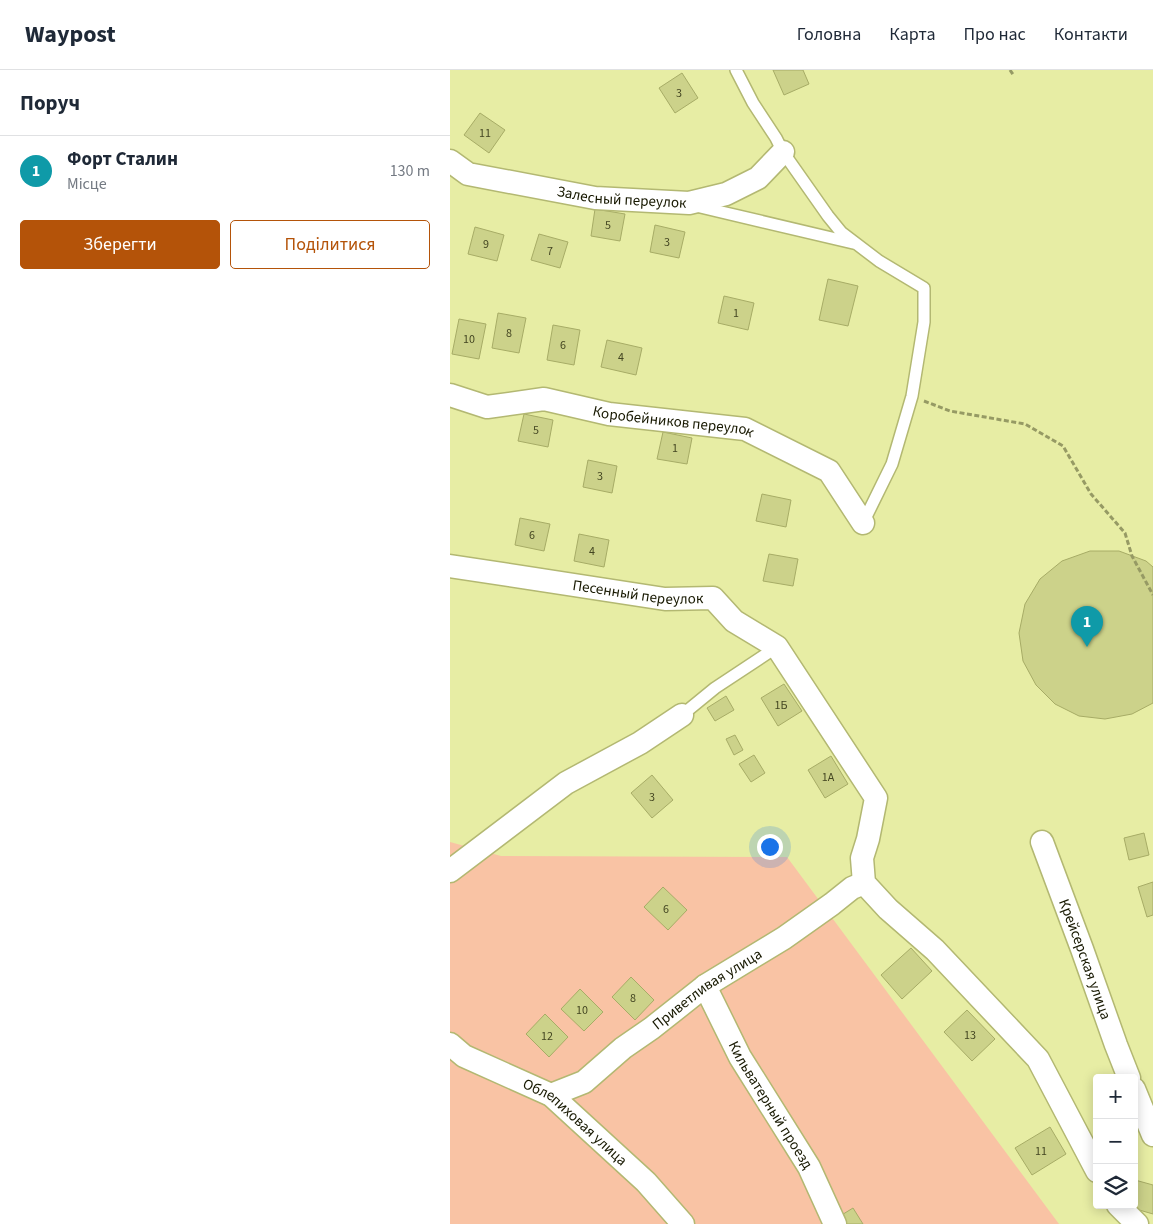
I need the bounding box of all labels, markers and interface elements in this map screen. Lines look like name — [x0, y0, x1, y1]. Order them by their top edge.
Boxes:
text: Waypost — [25, 17, 116, 52]
text: Головна — [797, 22, 861, 47]
text: Карта — [889, 22, 935, 47]
text: Про нас — [963, 22, 1026, 47]
text: Контакти — [1054, 22, 1128, 47]
house number: 3 — [676, 85, 682, 102]
text: Поруч — [20, 88, 80, 118]
house number: 11 — [479, 125, 491, 142]
text: Форт Сталин — [67, 146, 178, 173]
text: 1 — [32, 160, 40, 182]
text: 130 m — [390, 160, 430, 182]
text: Місце — [67, 173, 107, 195]
street label: Залесный переулок — [555, 181, 688, 214]
house number: 5 — [605, 217, 611, 234]
button: Зберегти — [20, 220, 220, 269]
button: Поділитися — [230, 220, 430, 269]
house number: 3 — [664, 234, 670, 251]
house number: 9 — [483, 236, 489, 253]
house number: 7 — [547, 243, 553, 260]
house number: 1 — [733, 305, 739, 322]
house number: 8 — [506, 325, 512, 342]
house number: 10 — [463, 331, 475, 348]
house number: 6 — [560, 337, 566, 354]
house number: 4 — [618, 349, 624, 366]
street label: Коробейников переулок — [591, 401, 758, 443]
house number: 5 — [533, 422, 539, 439]
house number: 1 — [672, 440, 678, 457]
house number: 3 — [597, 468, 603, 485]
house number: 6 — [529, 527, 535, 544]
house number: 4 — [589, 543, 595, 560]
street label: Песенный переулок — [571, 575, 704, 610]
pin: 1 — [1071, 606, 1103, 647]
house number: 1Б — [775, 697, 787, 714]
house number: 1А — [822, 769, 835, 786]
house number: 3 — [649, 789, 655, 806]
your location — [757, 834, 783, 860]
street label: Крейсерская улица — [1053, 896, 1116, 1023]
house number: 6 — [663, 901, 669, 918]
street label: Приветливая улица — [648, 944, 766, 1035]
house number: 8 — [630, 990, 636, 1007]
house number: 10 — [576, 1002, 588, 1019]
house number: 13 — [964, 1027, 976, 1044]
house number: 12 — [541, 1028, 553, 1045]
street label: Кильватерный проезд — [723, 1038, 818, 1173]
street label: Облепиховая улица — [519, 1074, 632, 1171]
map controls — [1093, 1074, 1138, 1209]
button: + — [1093, 1074, 1138, 1119]
button: − — [1093, 1119, 1138, 1164]
house number: 11 — [1035, 1143, 1047, 1160]
button: layers — [1093, 1164, 1138, 1209]

